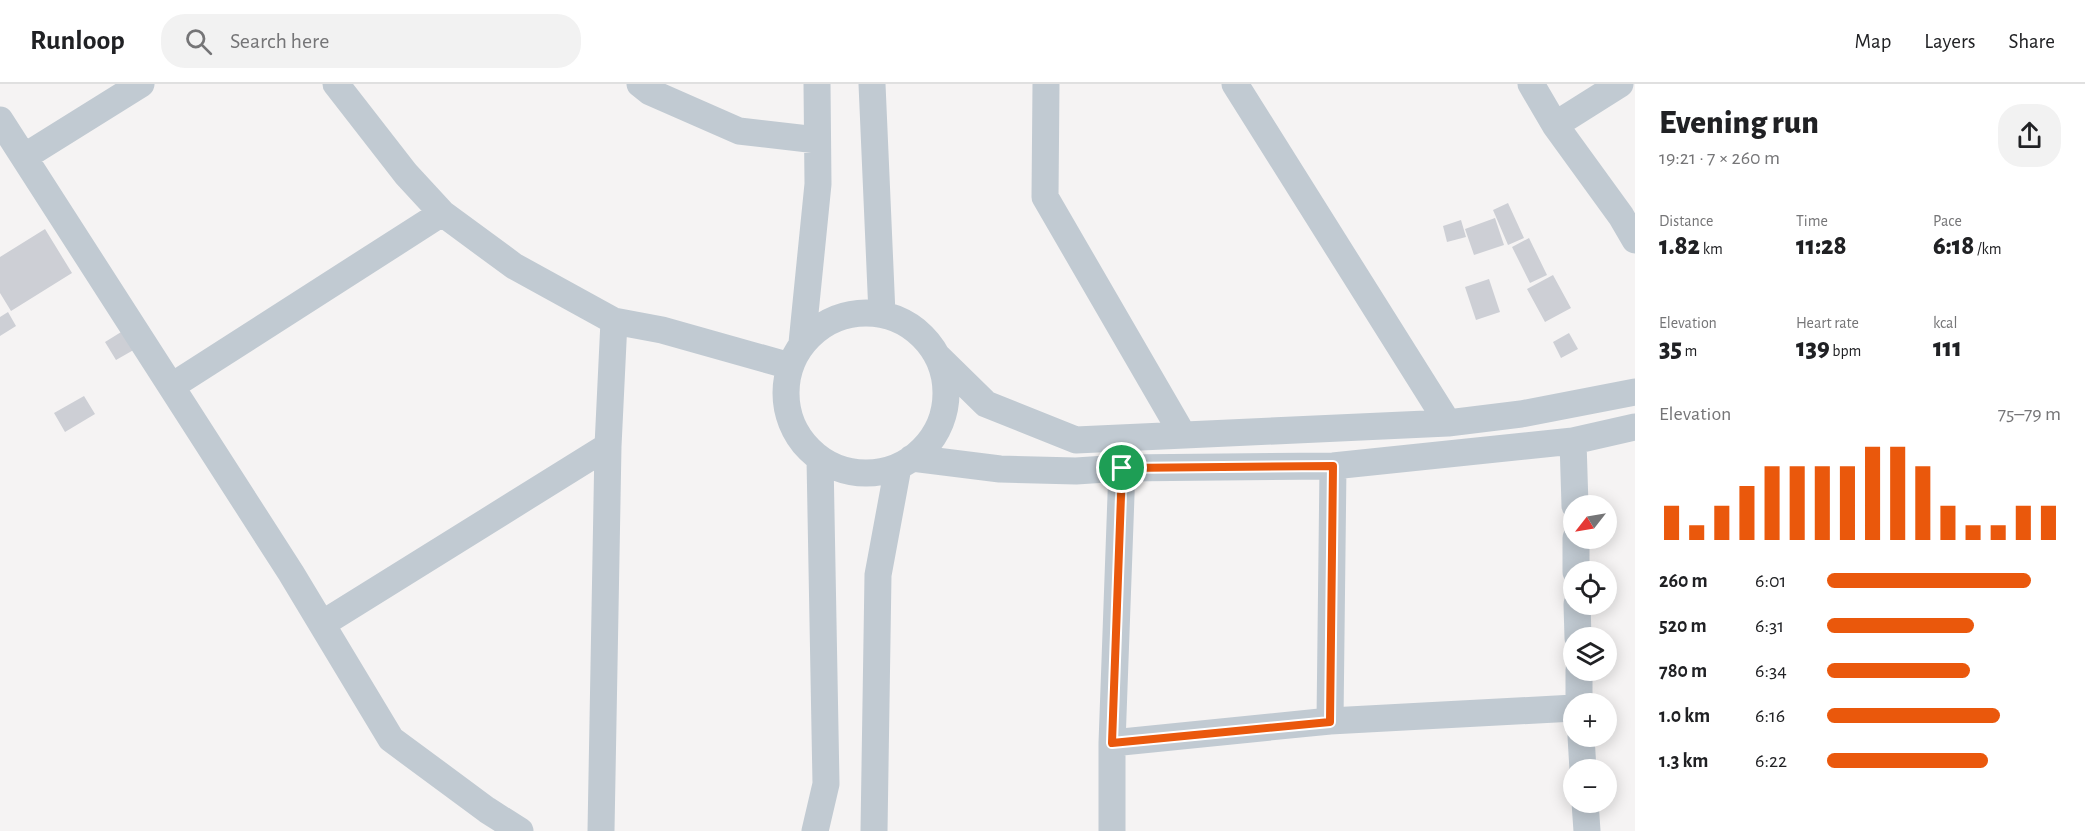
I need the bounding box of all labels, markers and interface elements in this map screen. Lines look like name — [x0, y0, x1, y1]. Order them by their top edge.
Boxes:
search box — [161, 14, 581, 68]
icon: search — [182, 25, 215, 58]
text: Runloop — [30, 27, 125, 55]
text: Search here — [230, 30, 329, 52]
text: Map — [1855, 31, 1891, 52]
text: Layers — [1924, 31, 1975, 52]
text: Share — [2008, 31, 2055, 52]
button: share — [1998, 104, 2061, 167]
text: Evening run — [1659, 107, 1819, 140]
text: 19:21 · 7 × 260 m — [1659, 148, 1780, 168]
text: Distance — [1659, 213, 1713, 229]
text: Time — [1796, 213, 1828, 229]
text: Pace — [1933, 213, 1962, 229]
text: 1.82 — [1659, 233, 1700, 259]
text: 11:28 — [1796, 233, 1847, 259]
text: 6:18 — [1933, 233, 1974, 259]
text: km — [1700, 241, 1723, 257]
text: /km — [1974, 241, 2002, 257]
text: Elevation — [1659, 315, 1717, 331]
text: Heart rate — [1796, 315, 1859, 331]
text: kcal — [1933, 315, 1957, 331]
text: 35 — [1659, 335, 1682, 361]
text: 139 — [1796, 335, 1830, 361]
text: 111 — [1933, 335, 1962, 361]
text: m — [1682, 343, 1697, 359]
text: bpm — [1830, 343, 1861, 359]
text: Elevation — [1659, 404, 1731, 424]
text: 75–79 m — [1998, 404, 2061, 424]
pin — [1096, 442, 1147, 493]
icon: arrive — [1105, 451, 1138, 484]
north arrow — [1563, 495, 1617, 549]
map controls — [1563, 495, 1617, 813]
button: locate — [1563, 561, 1617, 615]
text: 260 m — [1659, 571, 1708, 591]
text: 6:01 — [1755, 571, 1786, 591]
text: 520 m — [1659, 616, 1707, 636]
text: 6:31 — [1755, 616, 1784, 636]
button: layers — [1563, 627, 1617, 681]
text: 780 m — [1659, 661, 1707, 681]
text: 6:34 — [1755, 661, 1787, 681]
button: + — [1563, 693, 1617, 747]
text: 1.0 km — [1659, 706, 1710, 726]
text: 6:16 — [1755, 706, 1785, 726]
text: 1.3 km — [1659, 751, 1708, 771]
text: 6:22 — [1755, 751, 1787, 771]
button: − — [1563, 759, 1617, 813]

